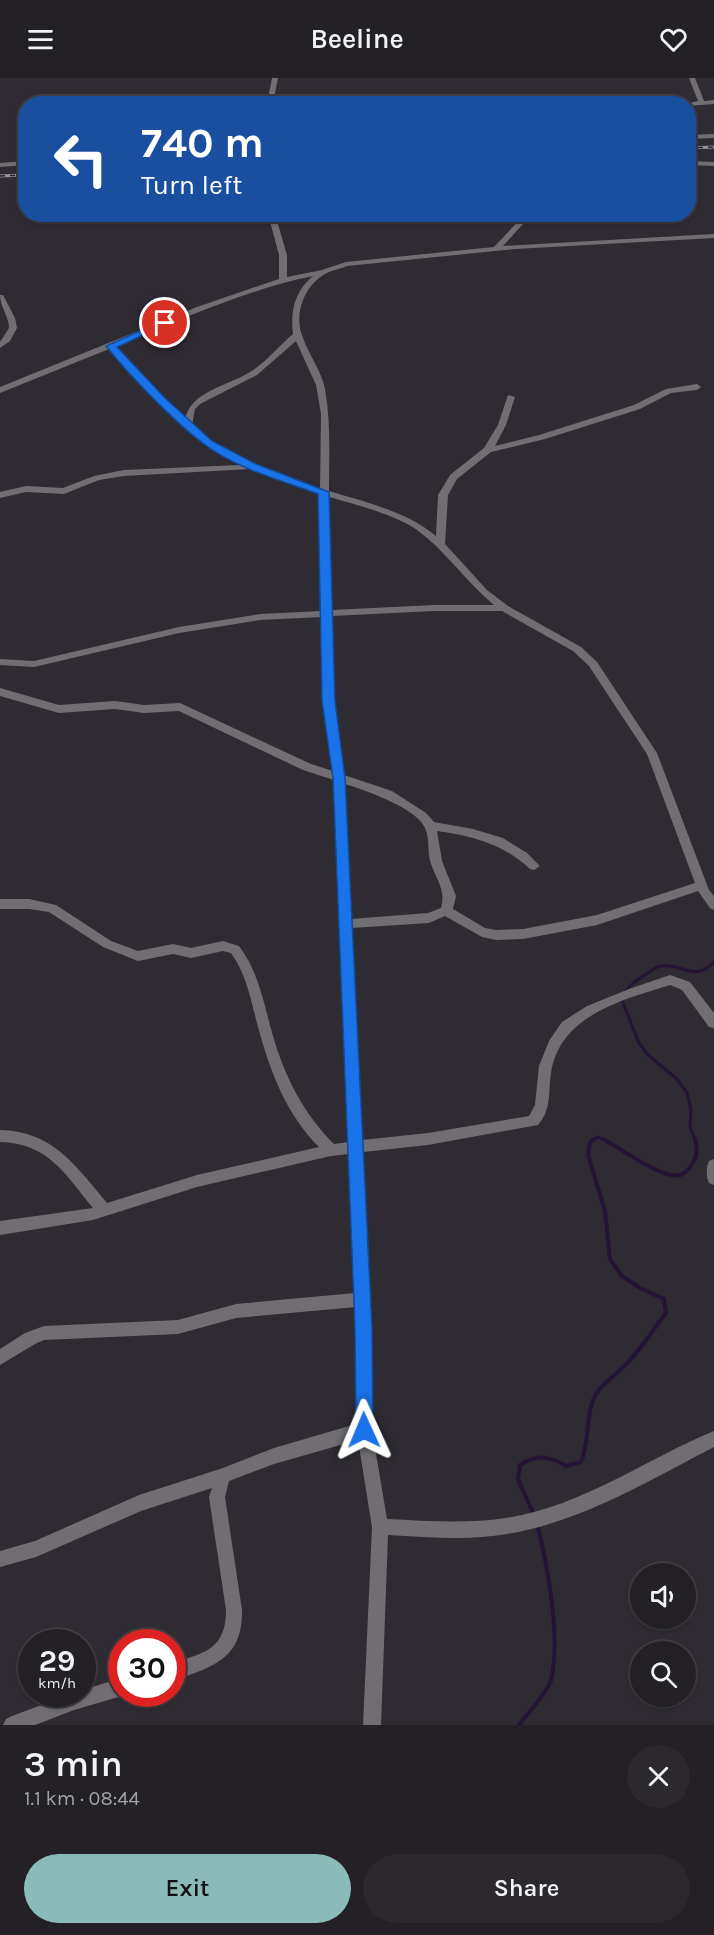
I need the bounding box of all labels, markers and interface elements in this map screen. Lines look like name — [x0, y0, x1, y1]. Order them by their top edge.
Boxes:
icon: menu — [24, 23, 57, 56]
text: Beeline — [310, 23, 404, 55]
icon: heart — [657, 23, 690, 56]
text: 740 m — [141, 118, 264, 168]
icon: left — [42, 120, 120, 198]
text: Turn left — [141, 169, 242, 201]
pin — [139, 297, 190, 348]
icon: arrive — [148, 306, 181, 339]
position arrow — [332, 1398, 396, 1462]
map controls — [630, 1563, 696, 1707]
button: sound — [630, 1563, 696, 1629]
speed limit sign: 30 — [108, 1629, 186, 1707]
button: search — [630, 1641, 696, 1707]
text: 29 — [39, 1643, 75, 1679]
text: km/h — [38, 1674, 76, 1692]
text: 3 min — [24, 1743, 123, 1785]
button: close — [627, 1745, 690, 1808]
text: 1.1 km · 08:44 — [24, 1787, 140, 1810]
button: Exit — [24, 1854, 351, 1923]
button: Share — [363, 1854, 690, 1923]

